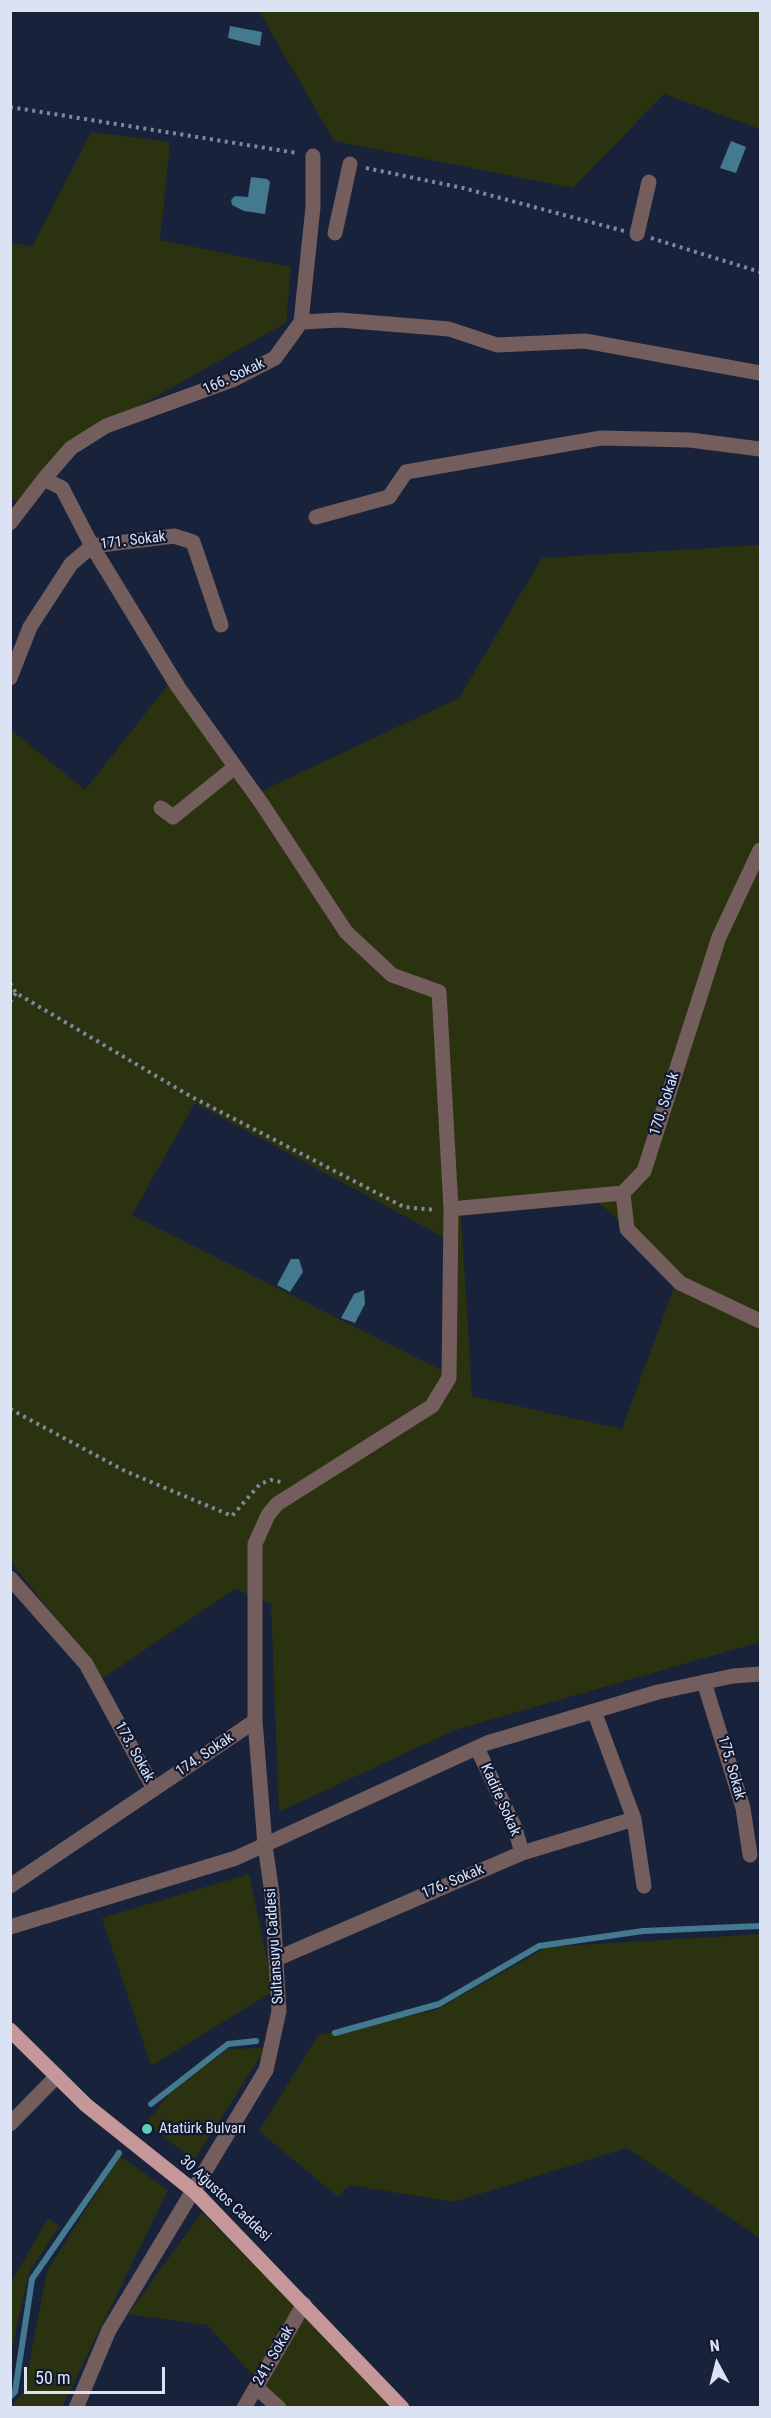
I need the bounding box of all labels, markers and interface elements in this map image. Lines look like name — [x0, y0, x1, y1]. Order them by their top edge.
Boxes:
street label: 166. Sokak — [200, 355, 268, 399]
street label: 171. Sokak — [99, 528, 167, 554]
street label: 170. Sokak — [646, 1070, 684, 1138]
street label: 173. Sokak — [110, 1719, 158, 1785]
street label: 174. Sokak — [173, 1729, 237, 1781]
street label: 175. Sokak — [713, 1734, 749, 1802]
street label: Kadife Sokak — [476, 1761, 524, 1839]
street label: 176. Sokak — [419, 1861, 487, 1903]
street label: Sultansuyu Caddesi — [262, 1887, 288, 2005]
place label: Atatürk Bulvarı — [159, 2120, 246, 2138]
marker: Atatürk Bulvarı — [140, 2122, 154, 2136]
street label: 30 Ağustos Caddesi — [176, 2152, 274, 2246]
street label: 241. Sokak — [250, 2323, 298, 2389]
north arrow — [687, 2334, 747, 2394]
text: N — [709, 2336, 721, 2356]
scale bar — [27, 2355, 168, 2393]
text: 50 m — [35, 2367, 70, 2388]

